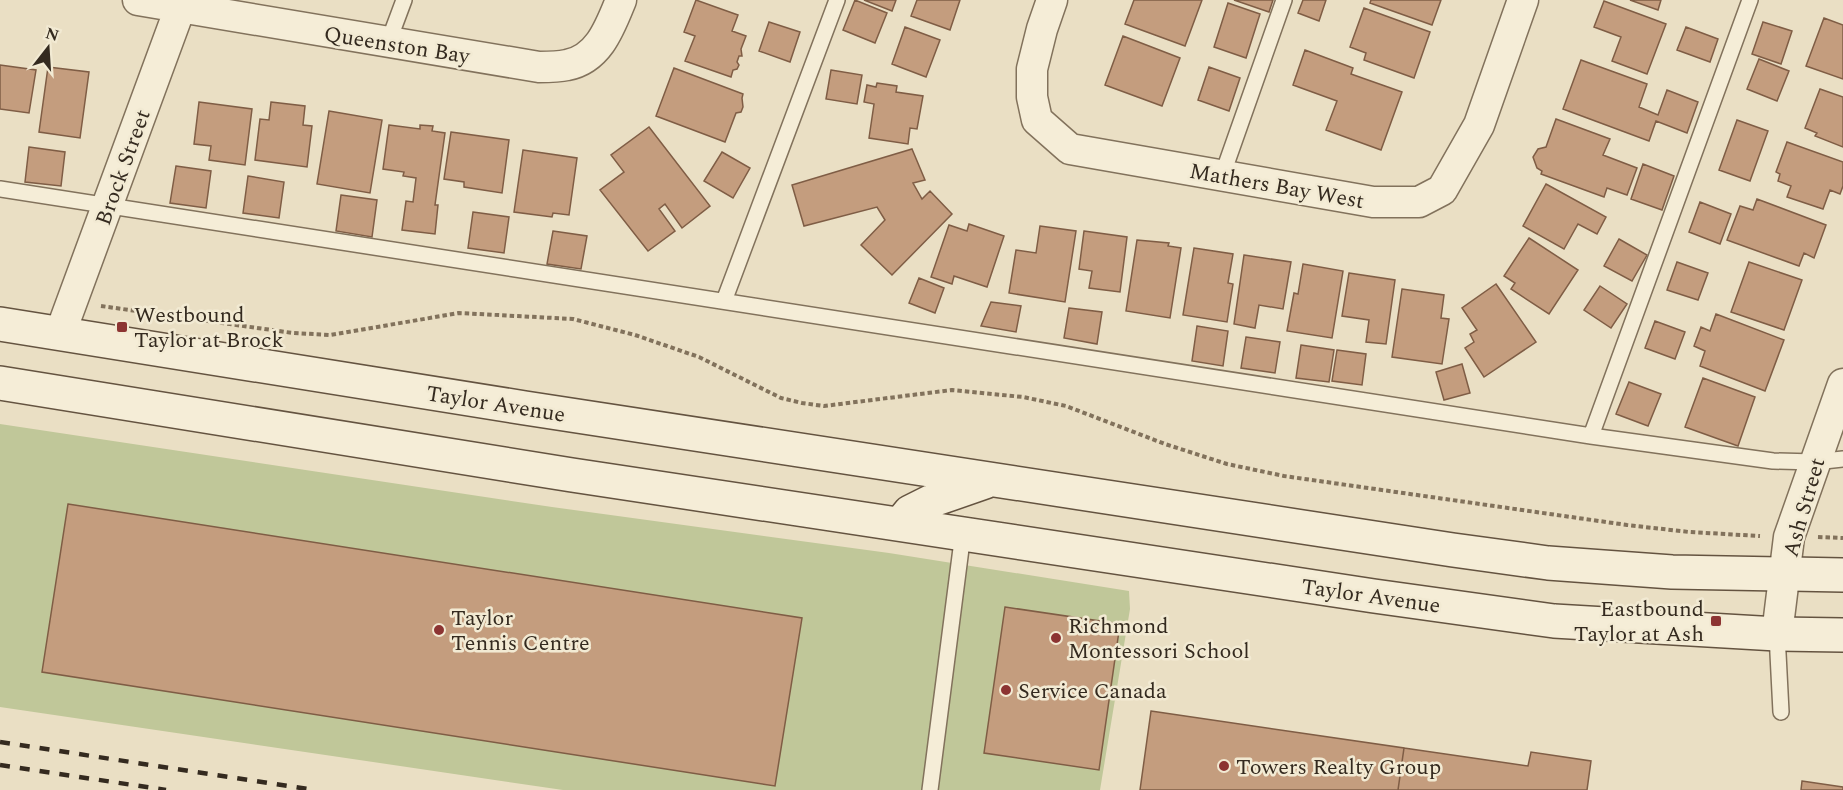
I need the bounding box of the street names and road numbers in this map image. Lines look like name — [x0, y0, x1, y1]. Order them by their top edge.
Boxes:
street label: Queenston Bay — [322, 18, 473, 74]
street label: Brock Street — [87, 105, 160, 230]
street label: Mathers Bay West — [1187, 155, 1367, 218]
street label: Taylor Avenue — [424, 377, 568, 432]
street label: Ash Street — [1775, 454, 1834, 561]
street label: Taylor Avenue — [1299, 570, 1443, 623]

